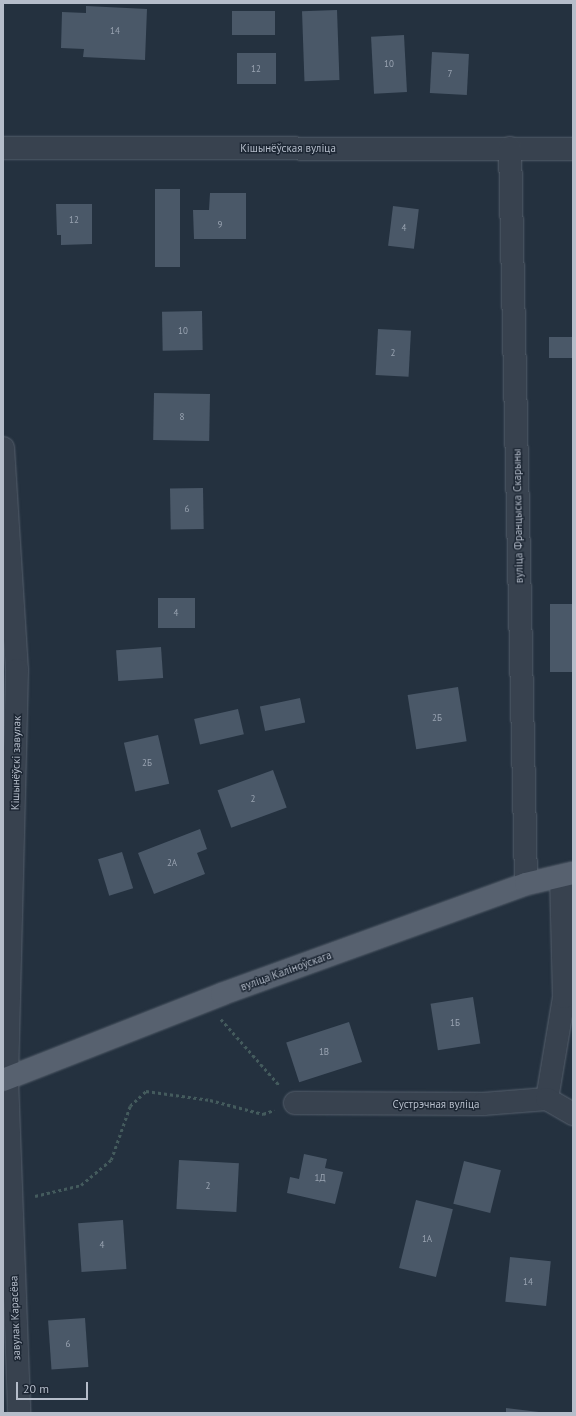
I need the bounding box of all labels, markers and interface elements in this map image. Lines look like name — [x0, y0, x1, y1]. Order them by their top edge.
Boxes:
house number: 14 — [110, 26, 120, 36]
house number: 10 — [384, 59, 394, 69]
house number: 12 — [251, 64, 261, 74]
house number: 7 — [448, 69, 452, 79]
street label: Кішынёўская вуліца — [240, 141, 336, 155]
house number: 12 — [69, 215, 79, 225]
house number: 9 — [218, 220, 222, 230]
house number: 4 — [402, 223, 406, 233]
house number: 10 — [178, 326, 188, 336]
house number: 2 — [391, 348, 395, 358]
house number: 8 — [180, 412, 184, 422]
street label: вуліца Францыска Скарыны — [510, 449, 526, 583]
house number: 6 — [185, 504, 189, 514]
house number: 4 — [174, 608, 178, 618]
house number: 2Б — [432, 713, 442, 723]
street label: Кішынёўскі завулак — [9, 716, 23, 810]
house number: 2Б — [142, 758, 152, 768]
house number: 2 — [251, 794, 255, 804]
house number: 2А — [167, 858, 177, 868]
street label: вуліца Каліноўскага — [239, 948, 333, 994]
house number: 1Б — [450, 1018, 460, 1028]
house number: 1В — [319, 1047, 329, 1057]
street label: Сустрэчная вуліца — [393, 1097, 479, 1111]
house number: 1Д — [315, 1173, 325, 1183]
house number: 2 — [206, 1181, 210, 1191]
house number: 1А — [422, 1234, 432, 1244]
house number: 4 — [100, 1240, 104, 1250]
street label: завулак Карасёва — [7, 1275, 23, 1361]
house number: 14 — [523, 1277, 533, 1287]
house number: 6 — [66, 1339, 70, 1349]
scale bar — [18, 1374, 90, 1400]
text: 20 m — [23, 1381, 49, 1396]

